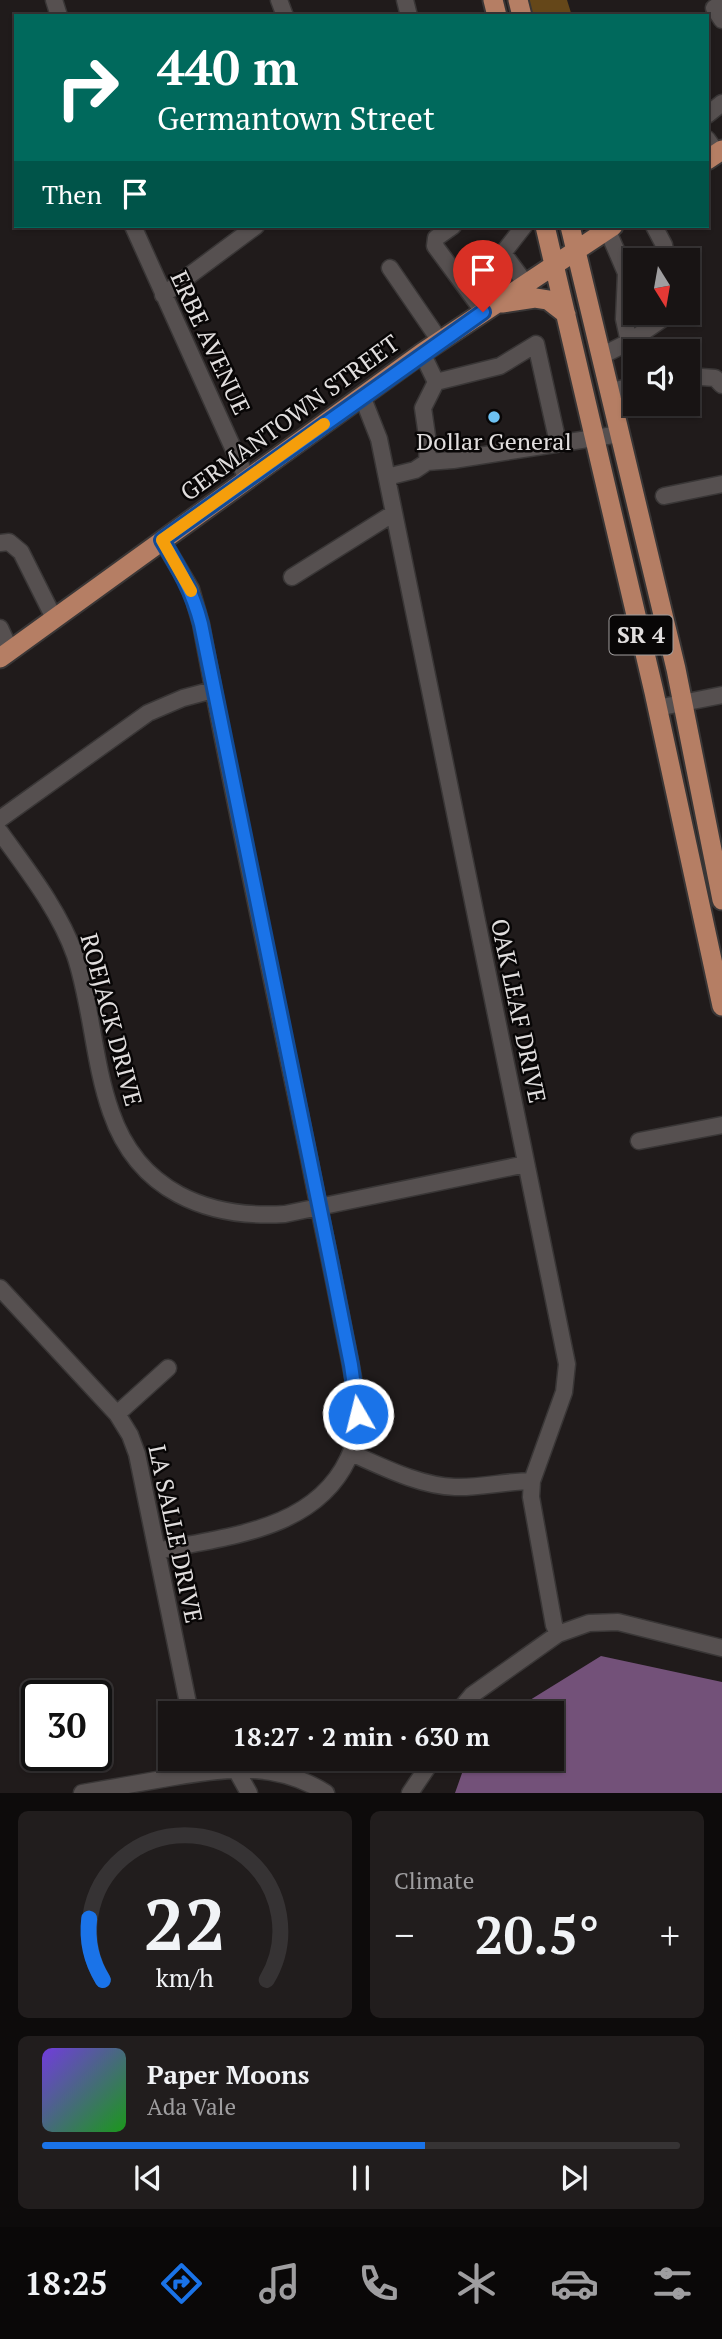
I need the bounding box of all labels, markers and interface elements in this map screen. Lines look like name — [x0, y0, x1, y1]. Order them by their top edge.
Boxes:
text: 440 m — [157, 34, 299, 99]
icon: right — [42, 42, 133, 133]
text: Germantown Street — [157, 97, 435, 139]
icon: arrive — [116, 175, 154, 213]
text: Then — [42, 177, 102, 211]
pin — [453, 240, 513, 312]
north arrow — [623, 248, 700, 326]
map controls — [623, 248, 700, 416]
icon: arrive — [464, 251, 502, 289]
street label: ERBE AVENUE — [164, 265, 258, 420]
street label: GERMANTOWN STREET — [173, 327, 405, 508]
button: sound — [623, 339, 700, 416]
marker: Dollar General — [486, 409, 502, 425]
place label: Dollar General — [416, 425, 572, 457]
road number: SR 4 — [610, 615, 672, 654]
street label: OAK LEAF DRIVE — [484, 916, 554, 1106]
street label: ROEJACK DRIVE — [74, 930, 150, 1110]
position arrow — [321, 1377, 395, 1451]
street label: LA SALLE DRIVE — [141, 1442, 210, 1626]
speed limit sign: 30 — [21, 1680, 112, 1771]
text: 18:27 · 2 min · 630 m — [232, 1719, 490, 1753]
text: Climate — [394, 1865, 474, 1896]
text: 22 — [144, 1875, 226, 1972]
text: 20.5° — [474, 1900, 600, 1969]
text: − — [394, 1910, 414, 1960]
text: + — [660, 1910, 680, 1960]
text: km/h — [156, 1961, 214, 1994]
text: Paper Moons — [147, 2057, 310, 2091]
text: Ada Vale — [147, 2091, 236, 2122]
icon: previous — [129, 2159, 167, 2197]
icon: pause — [342, 2159, 380, 2197]
icon: next — [555, 2159, 593, 2197]
icon: directions — [157, 2259, 206, 2308]
icon: music — [255, 2259, 304, 2308]
icon: phone — [354, 2259, 403, 2308]
icon: climate — [452, 2259, 501, 2308]
icon: car — [550, 2259, 599, 2308]
icon: filters — [648, 2259, 697, 2308]
text: 18:25 — [25, 2262, 108, 2304]

